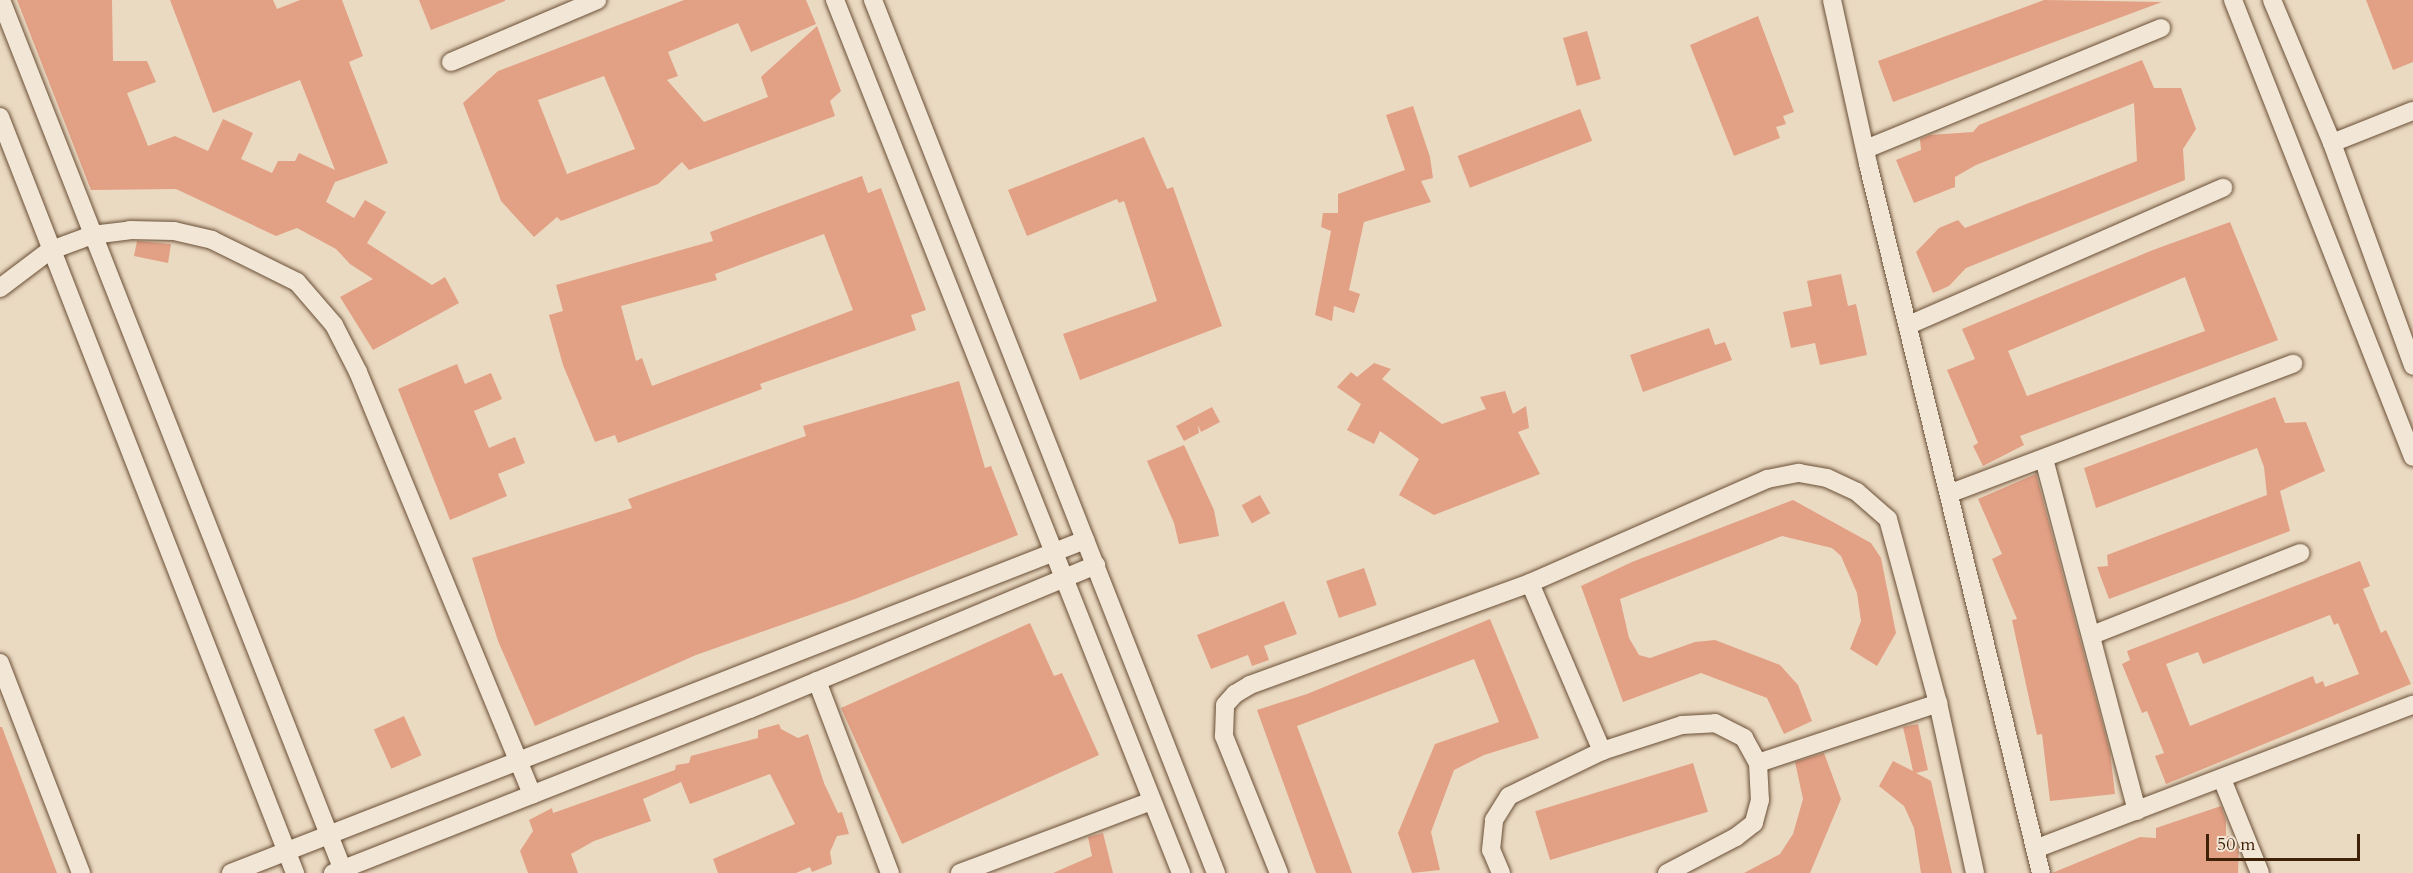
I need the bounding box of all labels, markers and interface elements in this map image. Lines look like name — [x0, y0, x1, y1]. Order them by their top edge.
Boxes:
scale bar — [2209, 822, 2364, 860]
text: 50 m — [2217, 832, 2256, 857]

